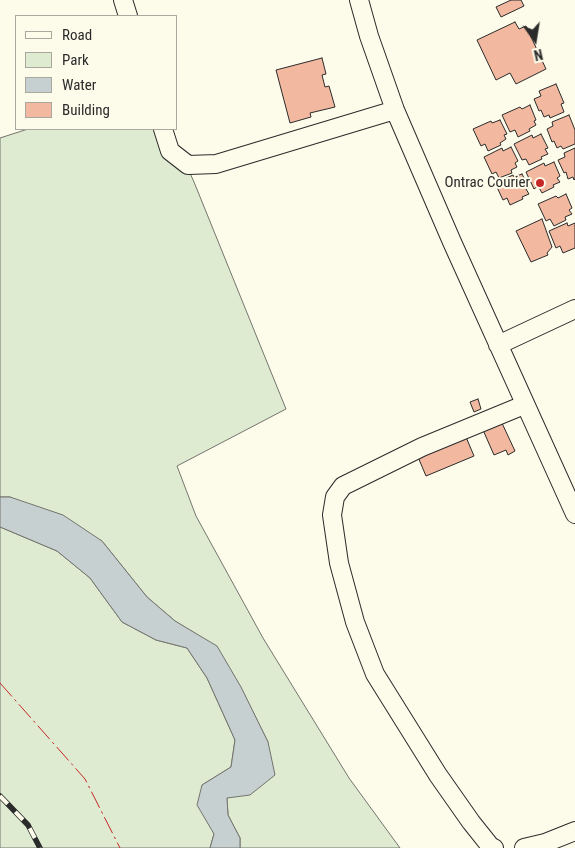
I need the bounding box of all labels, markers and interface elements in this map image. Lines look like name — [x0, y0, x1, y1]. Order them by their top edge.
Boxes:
legend — [15, 15, 178, 130]
north arrow — [510, 15, 560, 65]
text: Road — [62, 26, 92, 44]
text: N — [532, 46, 544, 63]
text: Park — [62, 51, 89, 69]
text: Water — [62, 76, 96, 94]
text: Building — [62, 101, 110, 119]
place label: Ontrac Courier — [445, 174, 530, 192]
marker: Ontrac Courier — [534, 177, 546, 189]

